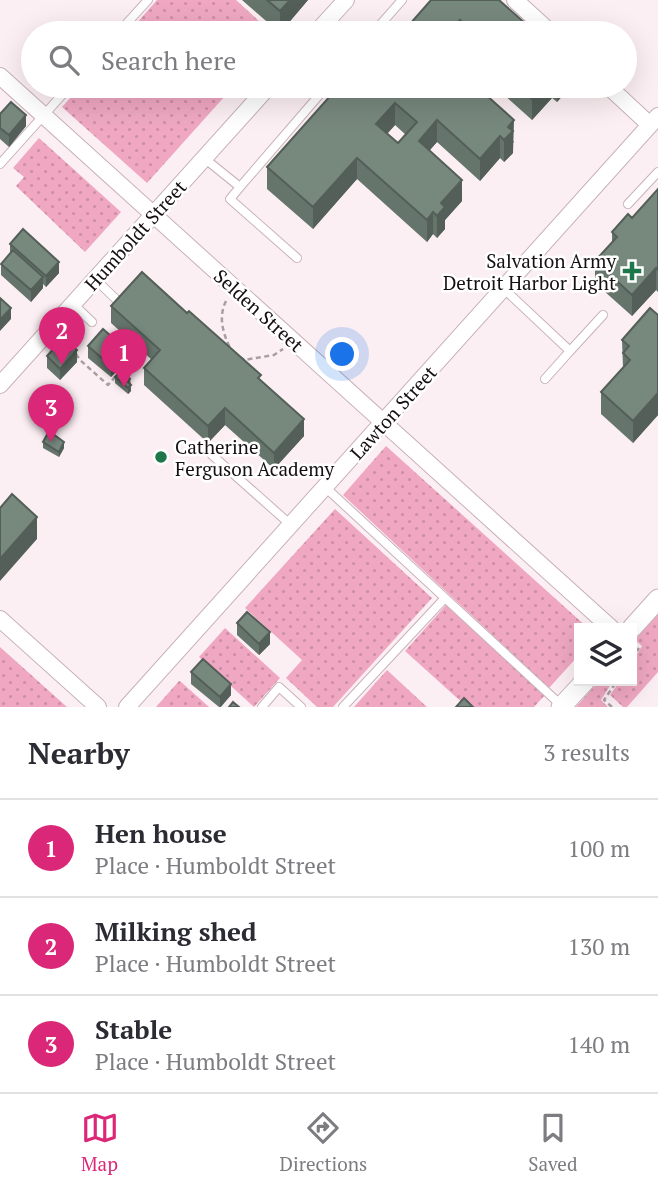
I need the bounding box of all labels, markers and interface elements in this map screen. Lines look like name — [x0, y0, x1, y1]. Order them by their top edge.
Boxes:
search box — [21, 21, 637, 98]
icon: search — [45, 41, 83, 79]
text: Search here — [101, 43, 236, 77]
street label: Humboldt Street — [79, 174, 191, 296]
place label: Salvation Army Detroit Harbor Light — [443, 248, 616, 295]
marker: Salvation Army Detroit Harbor Light — [622, 261, 642, 281]
street label: Selden Street — [209, 263, 309, 357]
pin: 2 — [39, 307, 85, 365]
pin: 1 — [101, 329, 147, 387]
your location — [325, 337, 359, 371]
street label: Lawton Street — [344, 360, 442, 464]
pin: 3 — [28, 384, 74, 442]
place label: Catherine Ferguson Academy — [175, 434, 335, 481]
marker: Catherine Ferguson Academy — [153, 449, 169, 465]
map controls — [574, 623, 637, 686]
button: layers — [574, 623, 637, 686]
text: Nearby — [28, 733, 130, 773]
text: 3 results — [543, 737, 630, 768]
text: Hen house — [95, 816, 227, 850]
text: 1 — [45, 833, 58, 864]
text: 100 m — [568, 833, 630, 864]
text: Place · Humboldt Street — [95, 850, 336, 881]
text: Milking shed — [95, 914, 257, 948]
text: 2 — [45, 931, 58, 962]
text: 130 m — [568, 931, 630, 962]
text: Place · Humboldt Street — [95, 948, 336, 979]
text: Stable — [95, 1012, 172, 1046]
text: 3 — [45, 1029, 58, 1060]
text: 140 m — [568, 1029, 630, 1060]
text: Place · Humboldt Street — [95, 1046, 336, 1077]
tab: Map — [81, 1109, 119, 1176]
tab: Directions — [280, 1109, 367, 1176]
tab: Saved — [528, 1109, 577, 1176]

